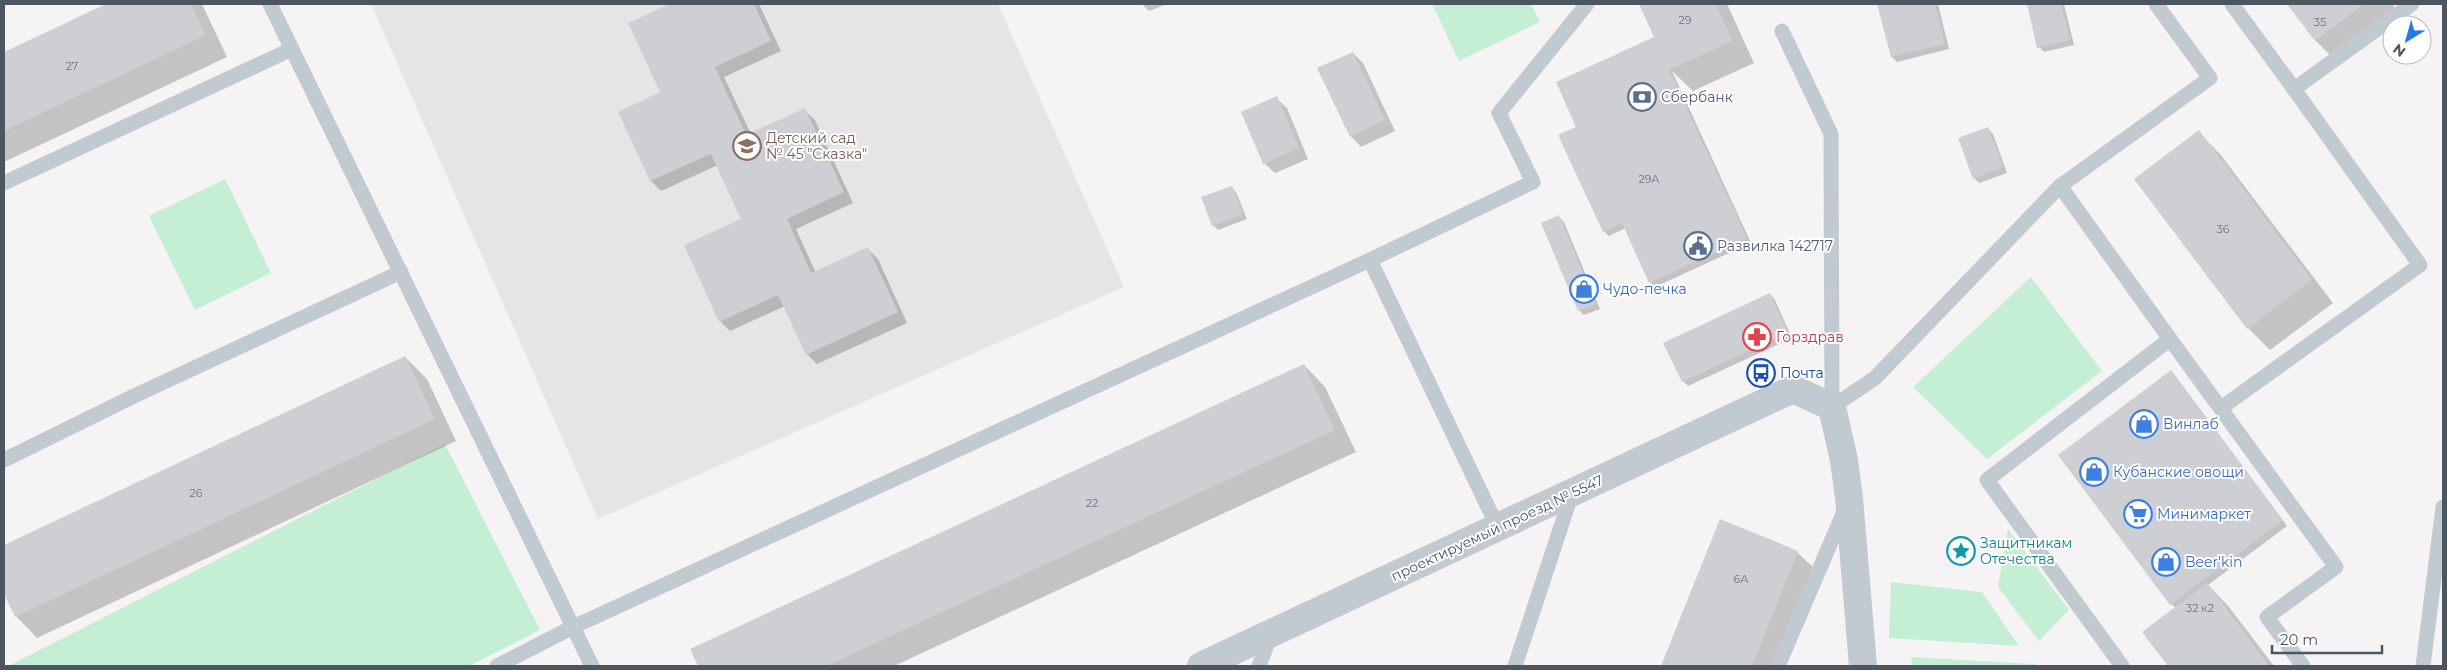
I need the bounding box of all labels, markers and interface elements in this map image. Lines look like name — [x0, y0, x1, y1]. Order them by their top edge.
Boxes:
house number: 29 — [1679, 13, 1692, 27]
house number: 35 — [2314, 15, 2326, 29]
north arrow — [2382, 15, 2432, 65]
text: N — [2389, 40, 2409, 61]
house number: 27 — [66, 59, 78, 73]
bank icon: Сбербанк — [1627, 82, 1657, 112]
place label: Сбербанк — [1661, 88, 1733, 106]
place label: Детский сад № 45 "Сказка" — [766, 129, 867, 163]
school or university icon: Детский сад № 45 "Сказка" — [732, 131, 762, 161]
house number: 29А — [1638, 172, 1660, 186]
house number: 36 — [2217, 222, 2230, 236]
public building icon: Развилка 142717 — [1683, 231, 1713, 261]
place label: Развилка 142717 — [1717, 237, 1833, 255]
shop icon: Чудо-печка — [1569, 274, 1599, 304]
place label: Чудо-печка — [1603, 280, 1687, 298]
pharmacy icon: Горздрав — [1742, 322, 1772, 352]
place label: Горздрав — [1776, 328, 1844, 346]
bus stop icon: Почта — [1746, 358, 1776, 388]
place label: Почта — [1780, 364, 1824, 382]
shop icon: Винлаб — [2129, 409, 2159, 439]
place label: Винлаб — [2163, 415, 2219, 433]
shop icon: Кубанские овощи — [2079, 457, 2109, 487]
place label: Кубанские овощи — [2113, 463, 2244, 481]
street label: проектируемый проезд № 5547 — [1388, 471, 1606, 585]
house number: 26 — [190, 486, 203, 500]
house number: 22 — [1086, 496, 1098, 510]
supermarket icon: Минимаркет — [2123, 499, 2153, 529]
place label: Минимаркет — [2157, 505, 2251, 523]
place label: Защитникам Отечества — [1980, 534, 2072, 568]
place icon: Защитникам Отечества — [1946, 536, 1976, 566]
shop icon: Beer'kin — [2151, 547, 2181, 577]
place label: Beer'kin — [2185, 553, 2243, 571]
house number: 6А — [1734, 572, 1749, 586]
house number: 32 к2 — [2186, 601, 2214, 615]
scale bar — [2272, 622, 2382, 654]
text: 20 m — [2280, 630, 2318, 649]

